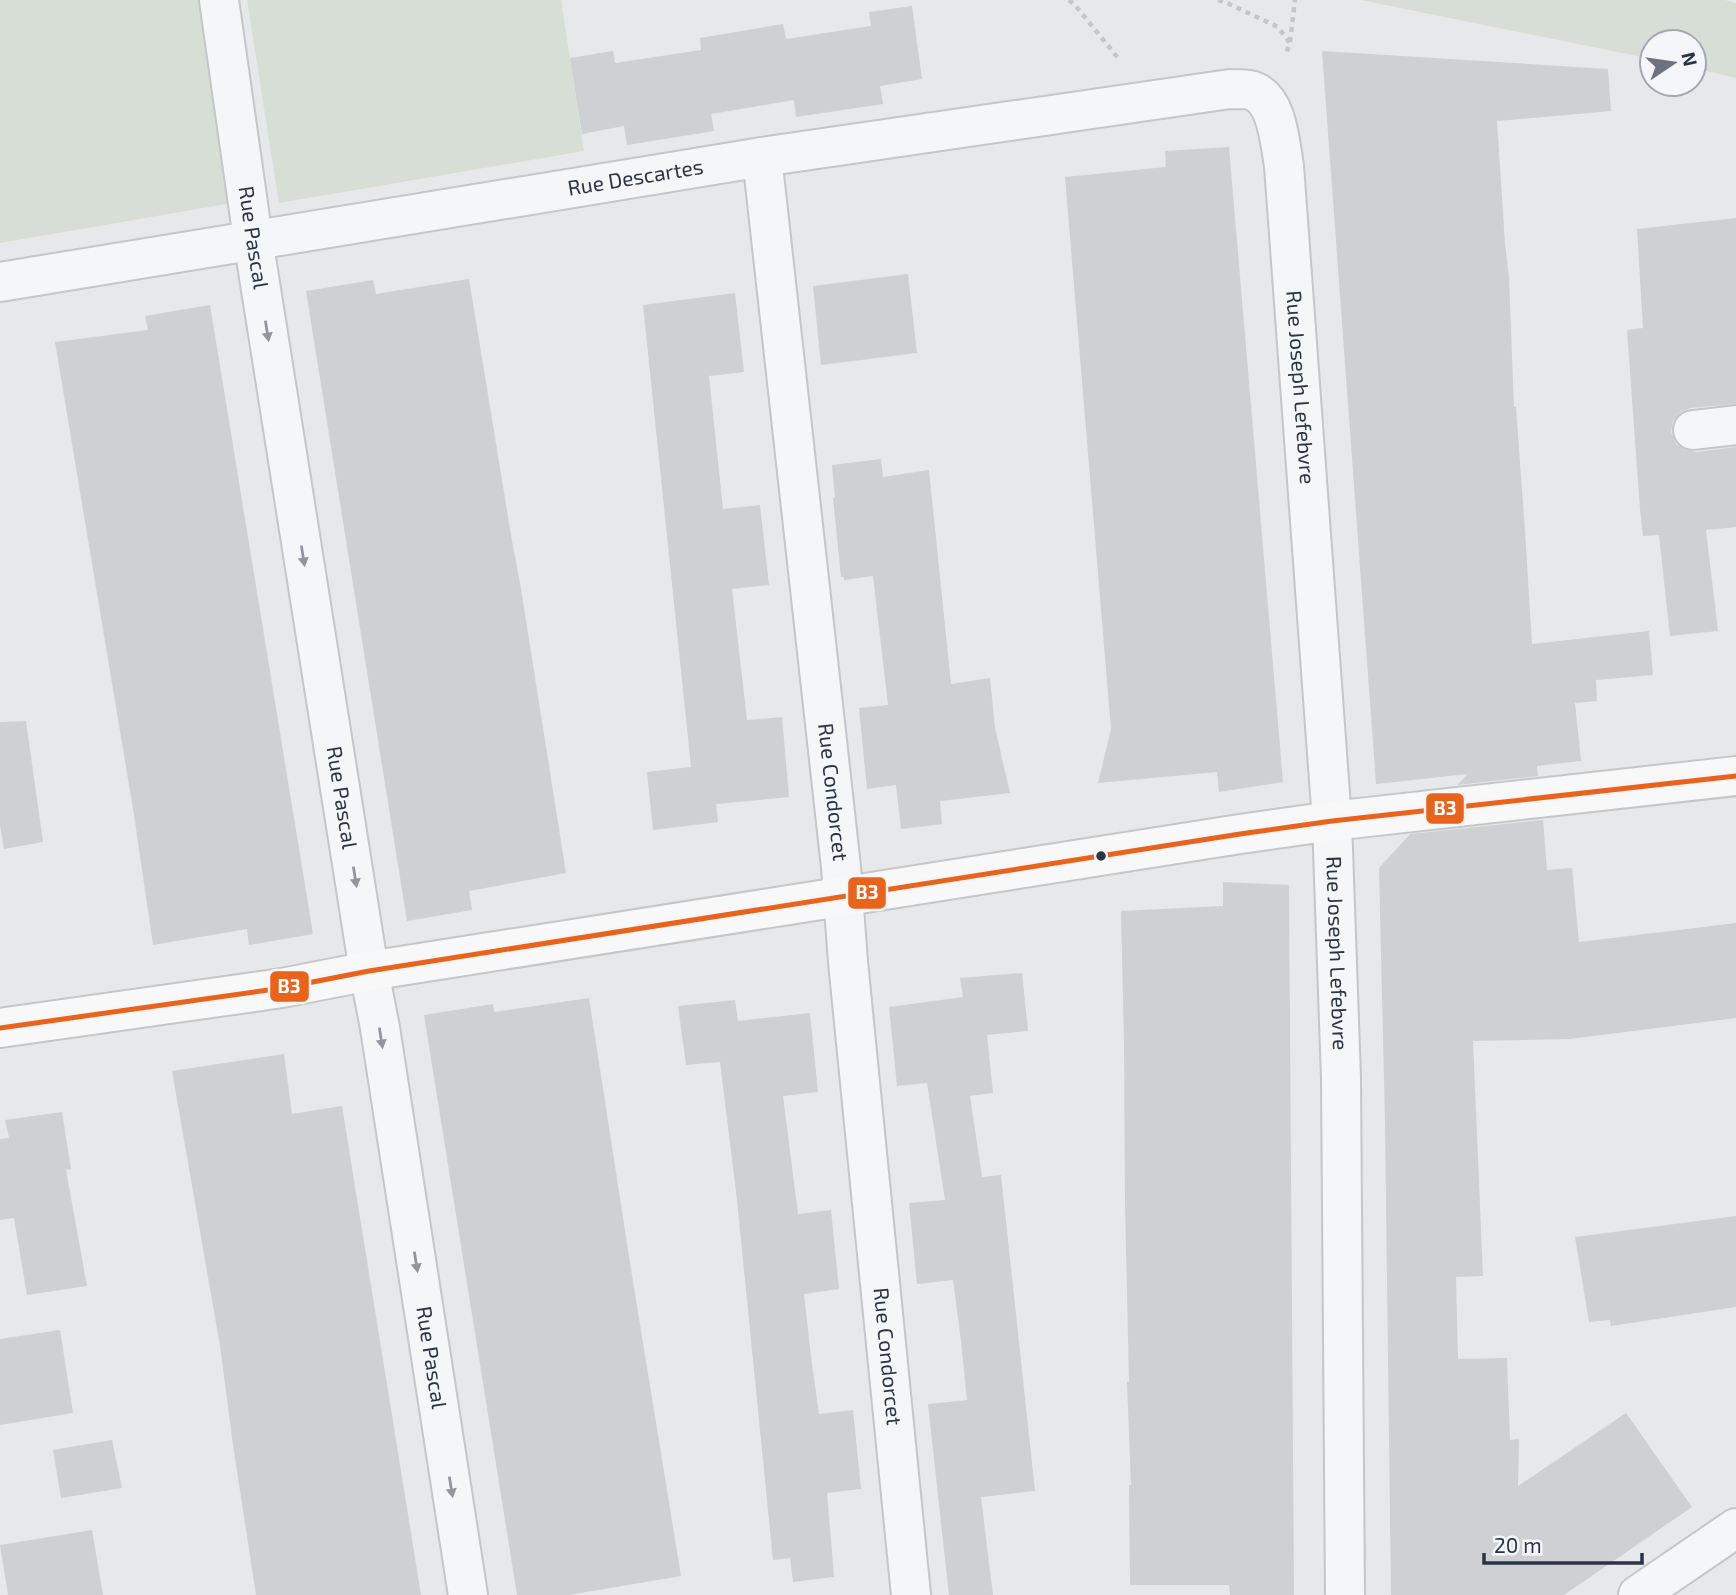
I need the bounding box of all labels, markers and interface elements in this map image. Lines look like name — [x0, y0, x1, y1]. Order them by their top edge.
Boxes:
north arrow — [1638, 28, 1708, 98]
text: N — [1677, 50, 1703, 68]
street label: Rue Descartes — [566, 153, 705, 200]
street label: Rue Pascal — [235, 184, 275, 291]
street label: Rue Joseph Lefebvre — [1282, 289, 1321, 485]
one-way arrow — [262, 320, 273, 342]
one-way arrow — [298, 545, 309, 567]
street label: Rue Condorcet — [814, 722, 854, 862]
street label: Rue Pascal — [323, 744, 364, 851]
line badge: B3 — [1425, 792, 1465, 825]
text: B3 — [1434, 796, 1456, 819]
unlabelled marker — [1094, 849, 1108, 863]
street label: Rue Joseph Lefebvre — [1322, 856, 1354, 1051]
one-way arrow — [350, 866, 361, 888]
line badge: B3 — [847, 876, 887, 910]
text: B3 — [856, 880, 878, 903]
line badge: B3 — [269, 970, 310, 1003]
text: B3 — [278, 974, 300, 997]
one-way arrow — [376, 1027, 387, 1049]
one-way arrow — [411, 1251, 422, 1273]
street label: Rue Condorcet — [869, 1286, 908, 1426]
street label: Rue Pascal — [412, 1304, 453, 1411]
one-way arrow — [446, 1476, 457, 1498]
scale bar — [1484, 1522, 1642, 1566]
text: 20 m — [1494, 1532, 1542, 1557]

